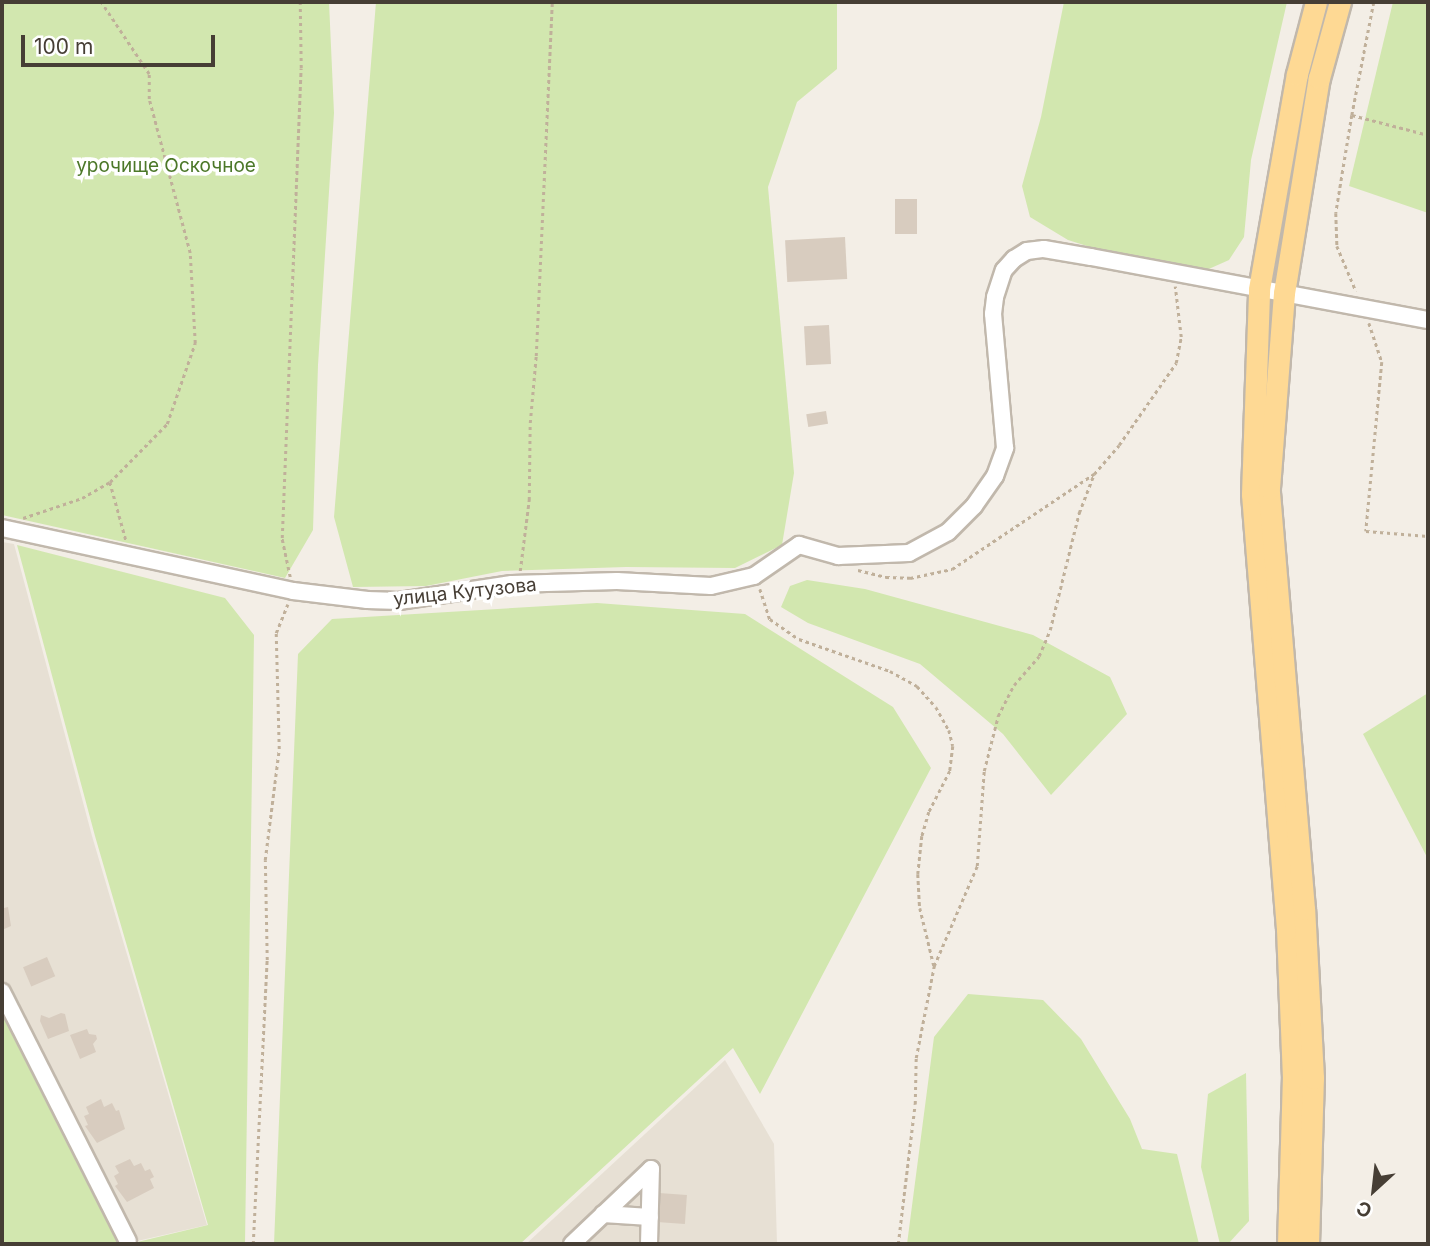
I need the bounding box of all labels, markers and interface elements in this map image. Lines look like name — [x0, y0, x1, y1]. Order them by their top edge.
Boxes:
scale bar — [24, 21, 219, 65]
text: 100 m — [34, 34, 93, 59]
park label: урочище Оскочное — [76, 155, 256, 177]
street label: улица Кутузова — [392, 573, 538, 611]
north arrow — [1339, 1155, 1409, 1225]
text: С — [1353, 1196, 1376, 1223]

